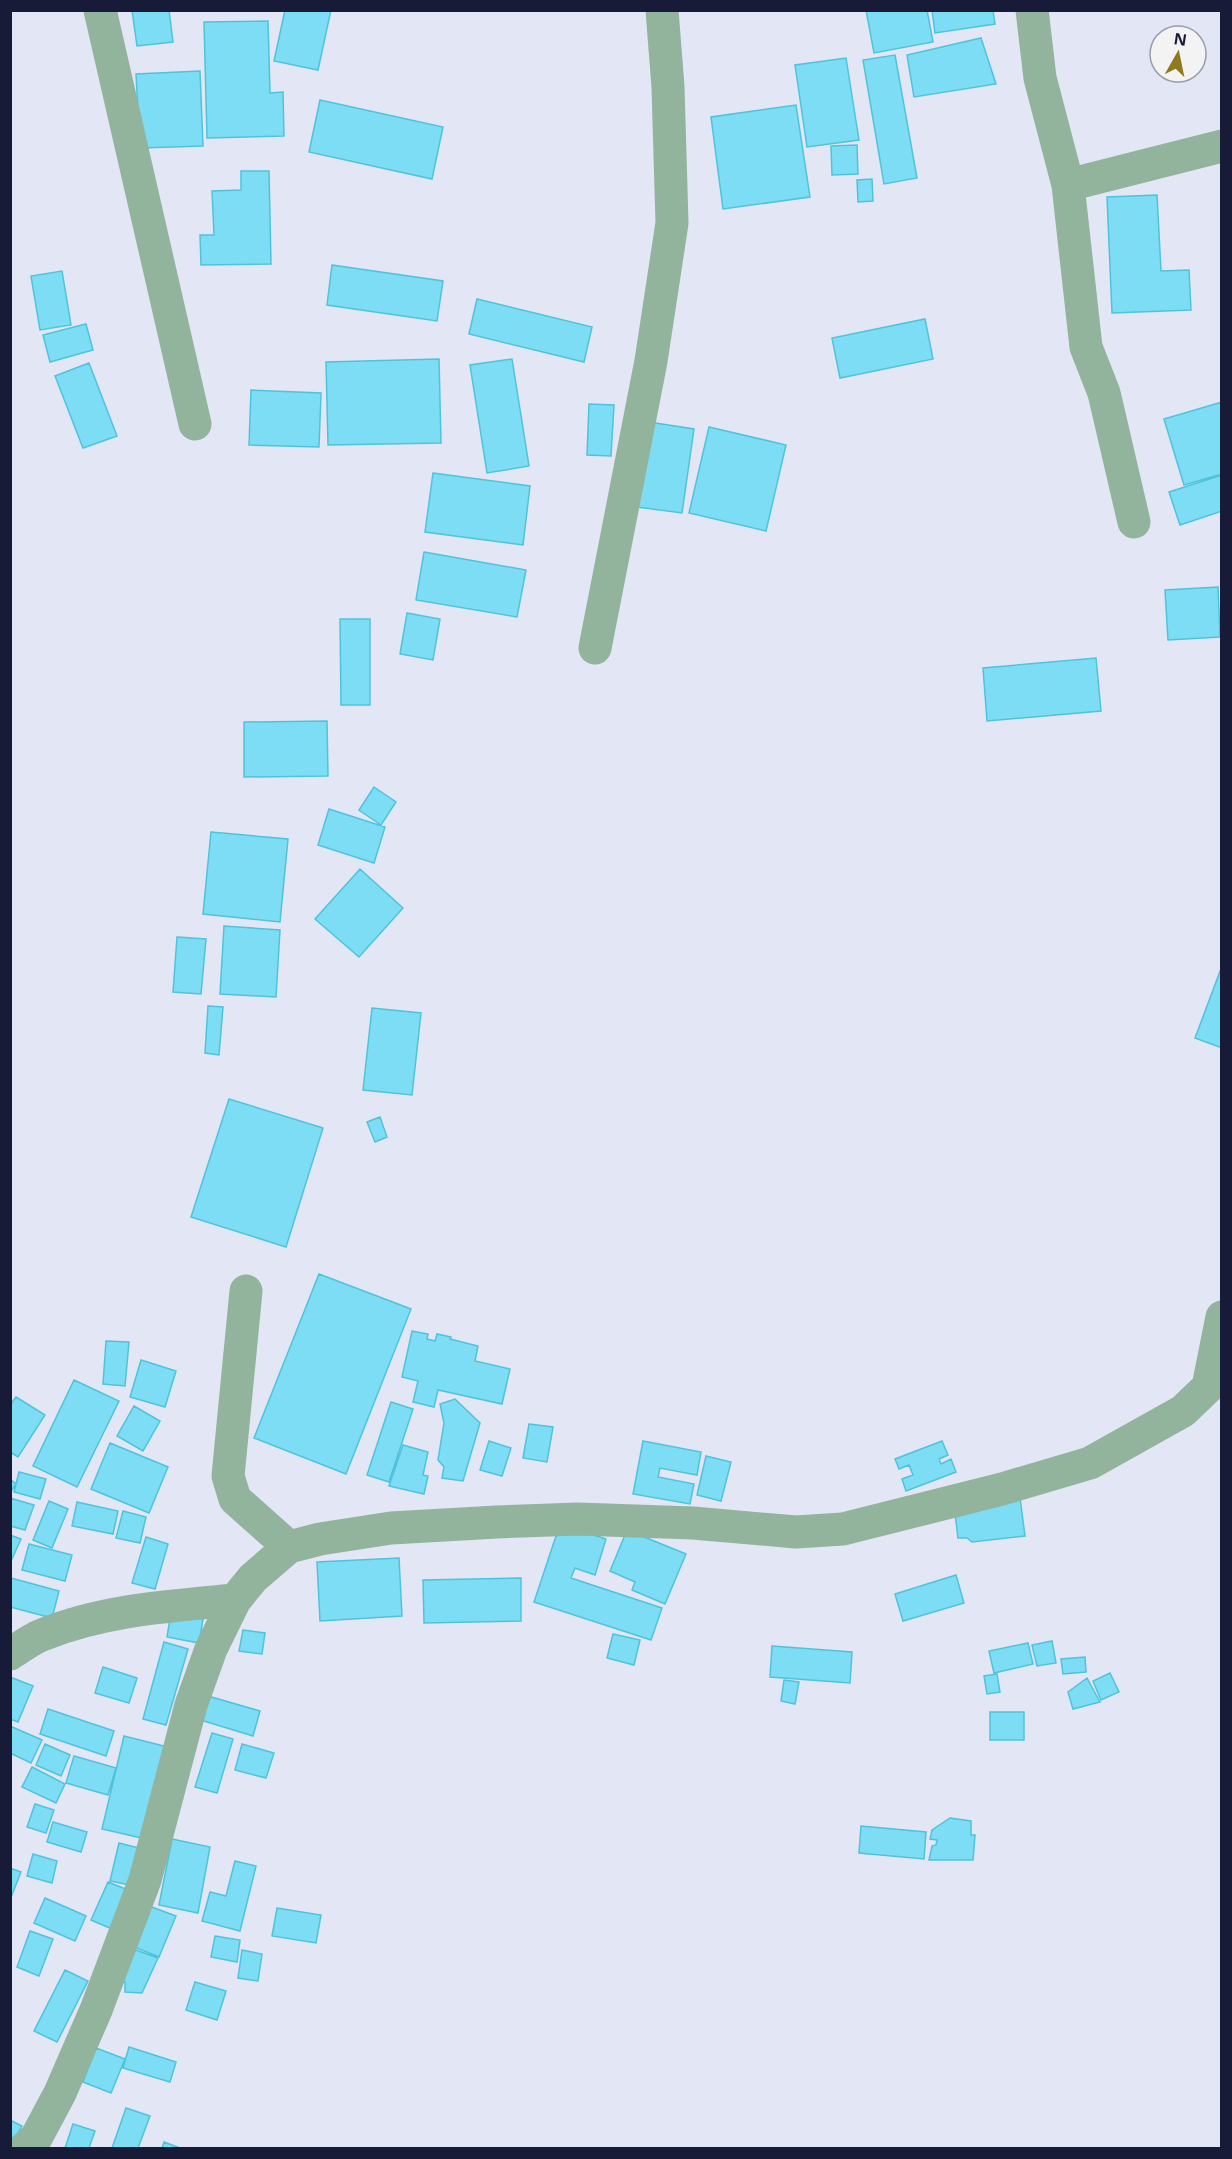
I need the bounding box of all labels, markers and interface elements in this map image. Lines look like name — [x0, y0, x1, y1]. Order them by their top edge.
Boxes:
north arrow — [1148, 24, 1208, 84]
text: N — [1172, 27, 1188, 51]

